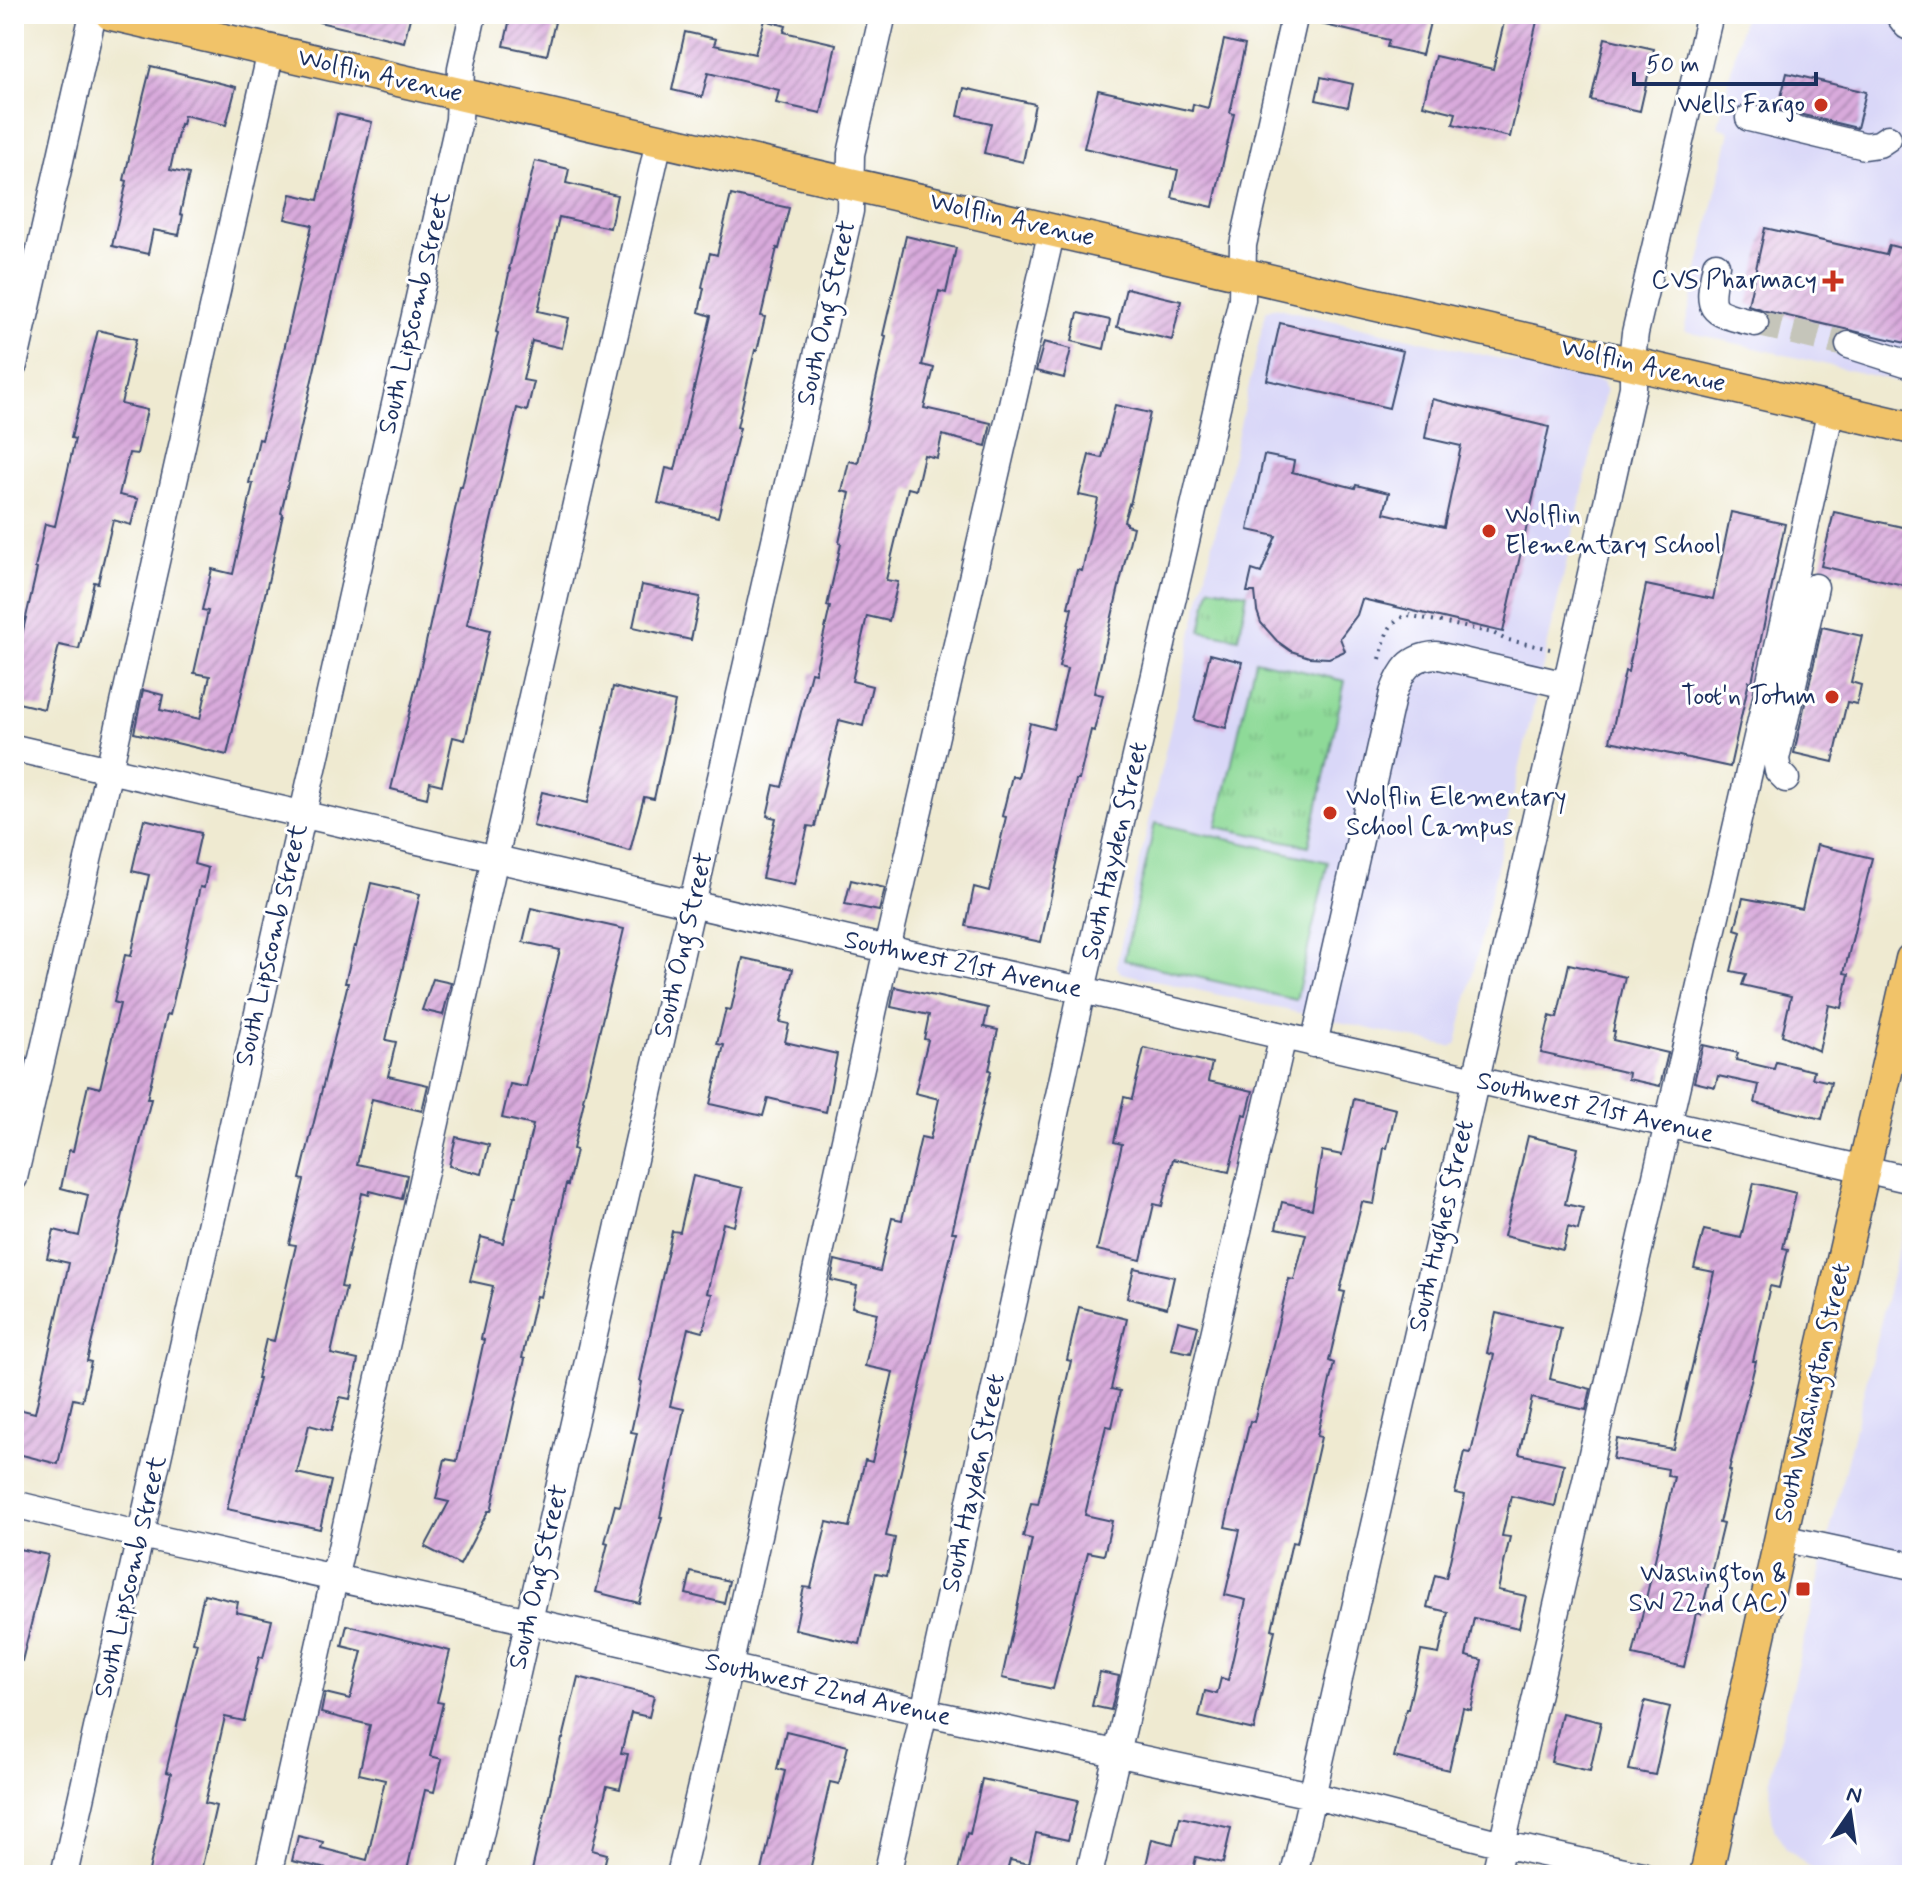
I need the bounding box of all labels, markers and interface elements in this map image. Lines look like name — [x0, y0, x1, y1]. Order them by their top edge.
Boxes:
scale bar — [1634, 36, 1816, 86]
street label: Wolflin Avenue — [294, 41, 466, 111]
text: 50 m — [1646, 50, 1700, 81]
place label: Wells Fargo — [1678, 88, 1805, 122]
marker: Wells Fargo — [1812, 96, 1830, 114]
street label: Wolflin Avenue — [926, 185, 1098, 255]
street label: South Lipscomb Street — [371, 188, 459, 438]
street label: South Ong Street — [789, 217, 868, 410]
place label: CVS Pharmacy — [1651, 264, 1817, 298]
marker: CVS Pharmacy — [1824, 272, 1842, 290]
street label: Wolflin Avenue — [1557, 331, 1729, 401]
place label: Wolflin Elementary School — [1505, 499, 1721, 563]
marker: Wolflin Elementary School — [1480, 522, 1498, 540]
place label: Toot'n Totum — [1681, 680, 1816, 714]
marker: Toot'n Totum — [1823, 688, 1841, 706]
street label: South Hayden Street — [1073, 739, 1157, 963]
place label: Wolflin Elementary School Campus — [1346, 781, 1567, 845]
marker: Wolflin Elementary School Campus — [1321, 804, 1339, 822]
street label: South Lipscomb Street — [228, 820, 316, 1070]
street label: South Ong Street — [646, 849, 725, 1042]
street label: Southwest 21st Avenue — [841, 923, 1085, 1007]
street label: Southwest 21st Avenue — [1473, 1064, 1717, 1152]
street label: South Hughes Street — [1401, 1117, 1486, 1336]
street label: South Washington Street — [1767, 1260, 1862, 1527]
street label: South Hayden Street — [934, 1370, 1014, 1596]
street label: South Lipscomb Street — [87, 1452, 175, 1702]
street label: South Ong Street — [501, 1481, 580, 1674]
place label: Washington & SW 22nd (AC) — [1628, 1557, 1787, 1621]
marker: Washington & SW 22nd (AC) — [1794, 1580, 1812, 1598]
street label: Southwest 22nd Avenue — [702, 1645, 955, 1735]
north arrow — [1810, 1773, 1890, 1853]
text: N — [1844, 1780, 1864, 1811]

